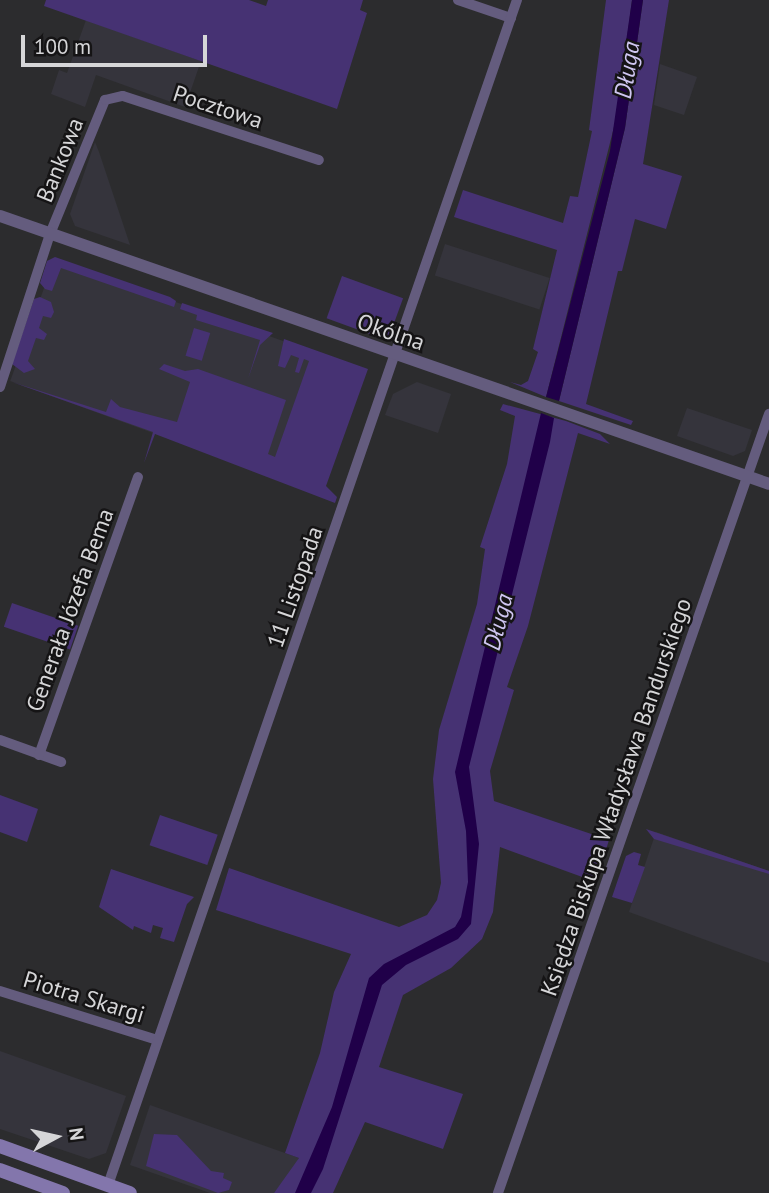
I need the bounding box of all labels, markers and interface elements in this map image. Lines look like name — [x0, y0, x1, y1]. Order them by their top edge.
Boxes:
scale bar — [24, 21, 210, 65]
text: 100 m — [34, 33, 91, 60]
water label: Długa — [608, 39, 646, 101]
street label: Pocztowa — [170, 80, 266, 134]
street label: Bankowa — [31, 114, 89, 206]
street label: Okólna — [354, 308, 428, 356]
street label: Generała Józefa Bema — [20, 505, 120, 715]
street label: 11 Listopada — [261, 523, 329, 651]
water label: Długa — [477, 591, 519, 653]
street label: Księdza Biskupa Władysława Bandurskiego — [535, 594, 697, 1000]
street label: Piotra Skargi — [20, 965, 148, 1029]
north arrow — [21, 1102, 91, 1172]
text: N — [64, 1126, 90, 1142]

